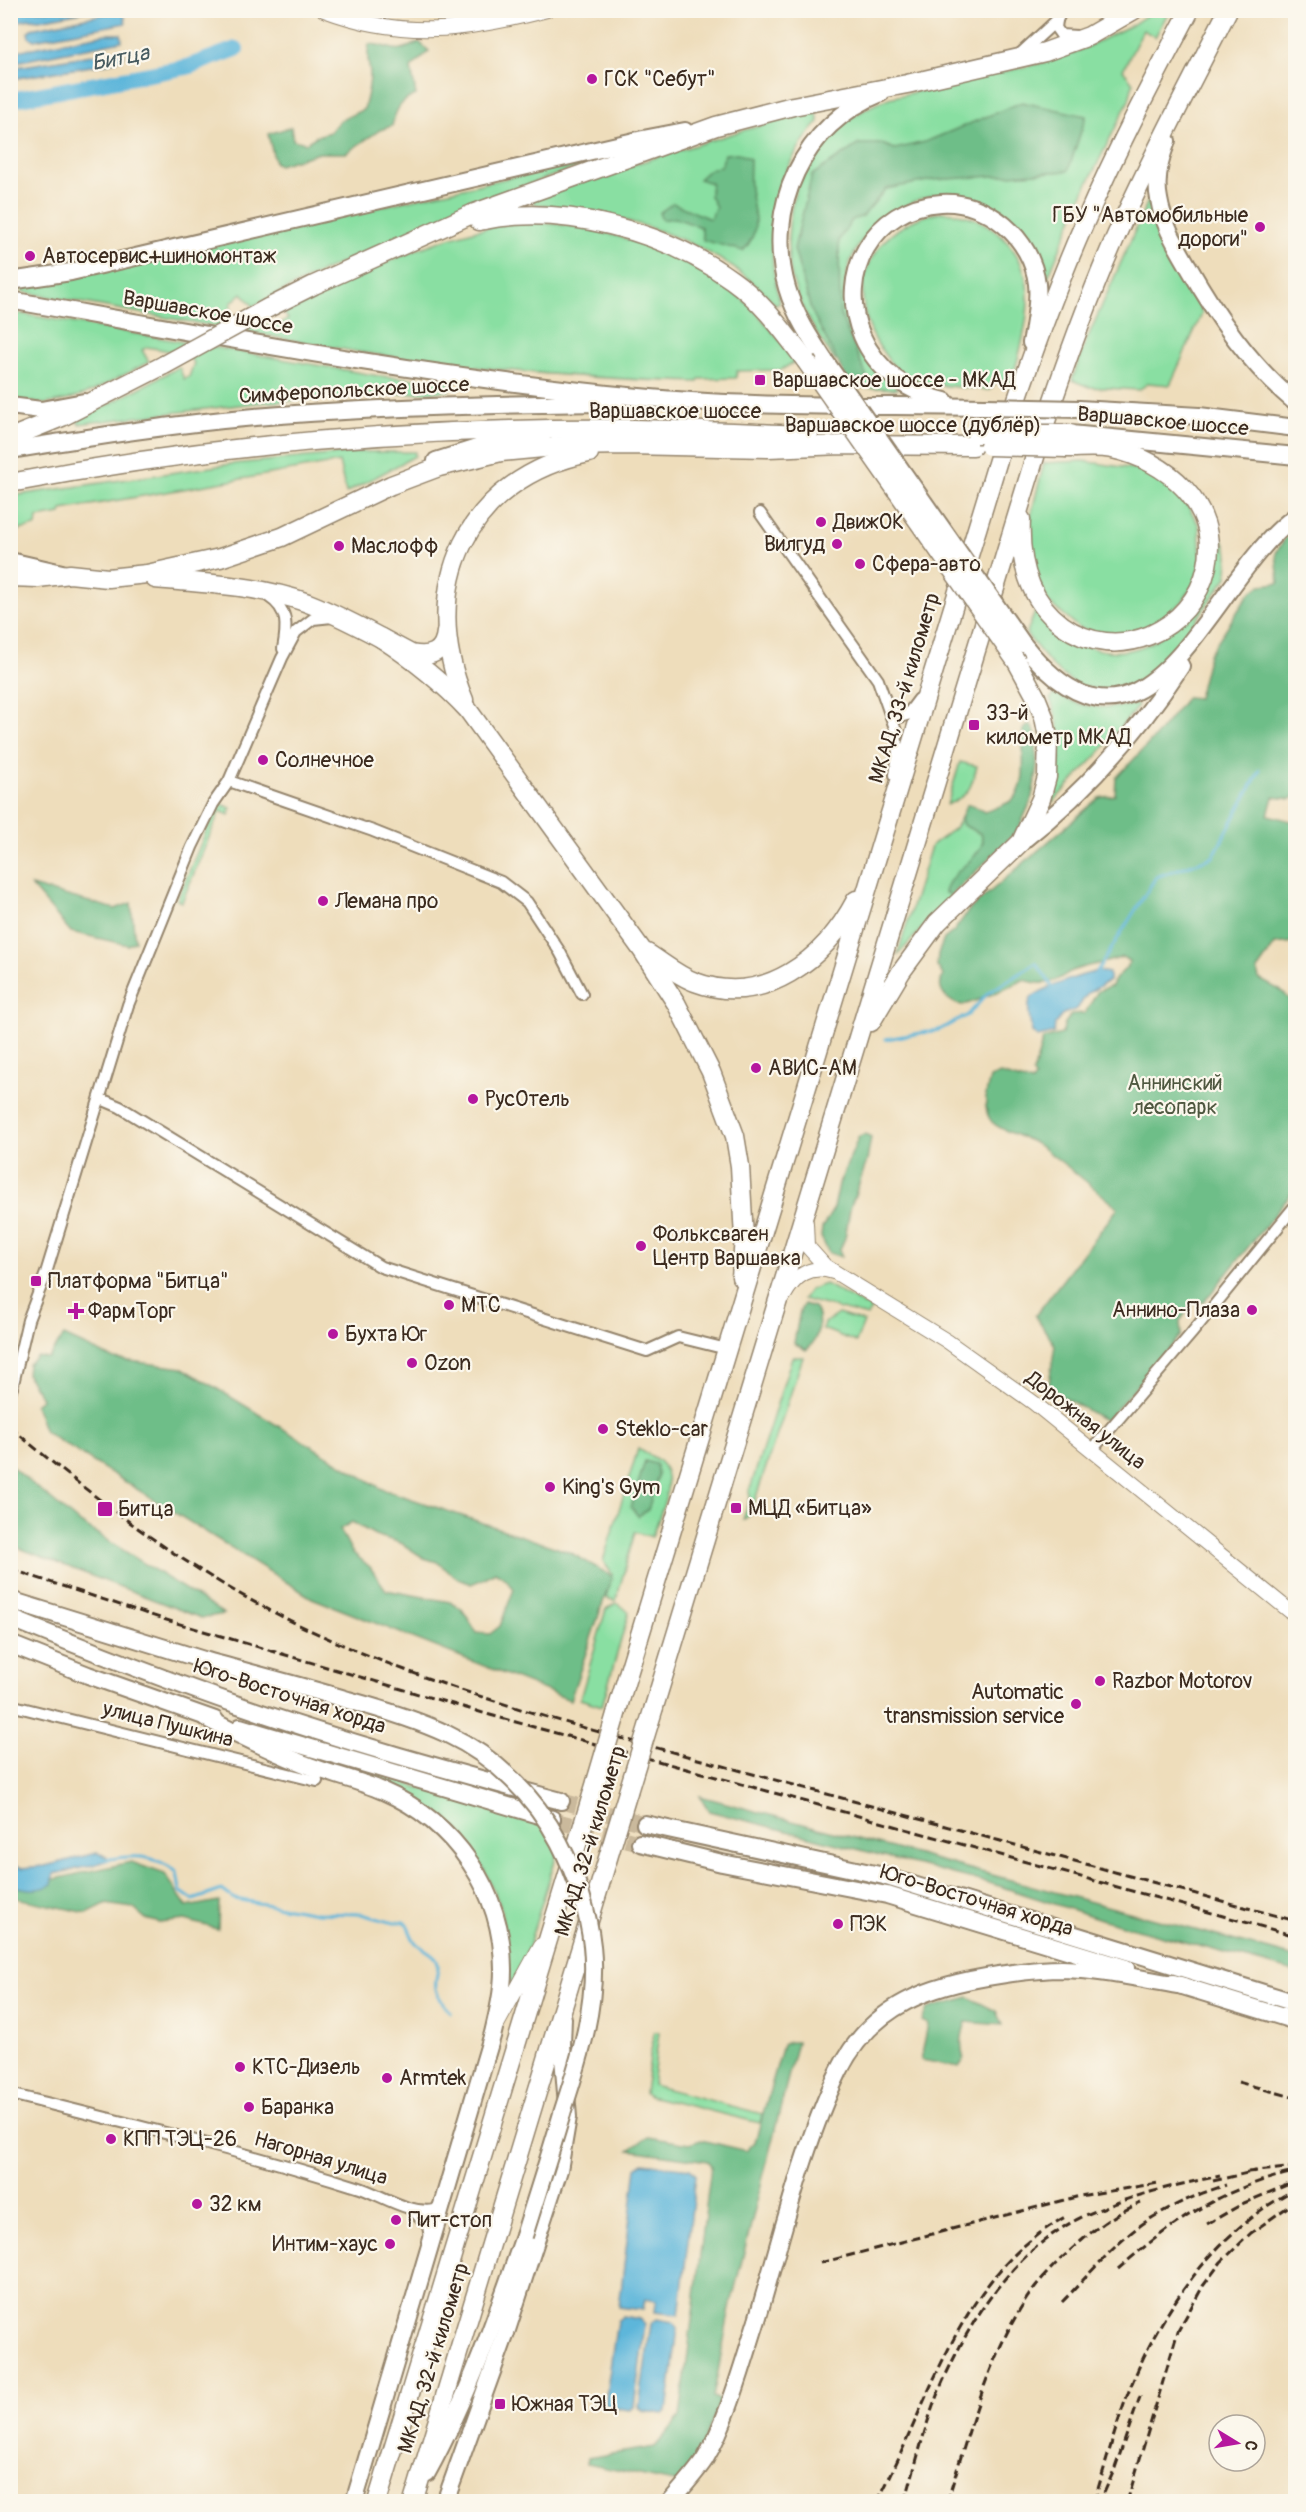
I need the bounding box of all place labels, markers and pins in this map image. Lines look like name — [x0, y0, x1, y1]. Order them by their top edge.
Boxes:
place label: ГСК "Себут" — [604, 66, 716, 93]
marker: ГСК "Себут" — [585, 72, 599, 86]
place label: ГБУ "Автомобильные дороги" — [1052, 202, 1249, 253]
marker: ГБУ "Автомобильные дороги" — [1253, 220, 1267, 234]
place label: Автосервис+шиномонтаж — [42, 243, 277, 270]
marker: Автосервис+шиномонтаж — [23, 249, 37, 263]
place label: Варшавское шоссе - МКАД — [772, 367, 1016, 394]
marker: Варшавское шоссе - МКАД — [753, 373, 767, 387]
place label: ДвижОК — [832, 509, 904, 536]
marker: ДвижОК — [814, 515, 828, 529]
place label: Вилгуд — [764, 531, 825, 558]
place label: Маслофф — [351, 533, 439, 560]
marker: Вилгуд — [830, 537, 844, 551]
marker: Маслофф — [332, 539, 346, 553]
place label: Сфера-авто — [872, 551, 981, 578]
marker: Сфера-авто — [853, 557, 867, 571]
place label: 33-й километр МКАД — [986, 700, 1132, 751]
marker: 33-й километр МКАД — [967, 718, 981, 732]
place label: Солнечное — [275, 747, 374, 774]
marker: Солнечное — [256, 753, 270, 767]
place label: Лемана про — [334, 888, 438, 915]
marker: Лемана про — [316, 894, 330, 908]
place label: АВИС-АМ — [768, 1055, 857, 1082]
marker: АВИС-АМ — [749, 1061, 763, 1075]
place label: РусОтель — [485, 1086, 570, 1113]
marker: РусОтель — [466, 1092, 480, 1106]
place label: Фольксваген Центр Варшавка — [653, 1221, 801, 1272]
marker: Фольксваген Центр Варшавка — [634, 1239, 648, 1253]
place label: Платформа "Битца" — [48, 1268, 229, 1295]
marker: Платформа "Битца" — [29, 1274, 43, 1288]
place label: МТС — [461, 1292, 501, 1319]
place label: Аннино-Плаза — [1112, 1297, 1240, 1324]
place label: ФармТорг — [88, 1298, 176, 1325]
marker: МТС — [442, 1298, 456, 1312]
marker: Аннино-Плаза — [1245, 1303, 1259, 1317]
marker: ФармТорг — [69, 1304, 83, 1318]
place label: Бухта Юг — [345, 1321, 427, 1348]
marker: Бухта Юг — [326, 1327, 340, 1341]
place label: Ozon — [424, 1350, 471, 1377]
marker: Ozon — [405, 1356, 419, 1370]
place label: Steklo-car — [615, 1416, 708, 1443]
marker: Steklo-car — [596, 1422, 610, 1436]
place label: King's Gym — [562, 1474, 660, 1501]
marker: King's Gym — [543, 1480, 557, 1494]
place label: МЦД «Битца» — [748, 1495, 872, 1522]
place label: Битца — [118, 1496, 173, 1523]
marker: Битца — [96, 1500, 114, 1518]
marker: МЦД «Битца» — [729, 1501, 743, 1515]
place label: Razbor Motorov — [1112, 1668, 1252, 1695]
marker: Razbor Motorov — [1093, 1674, 1107, 1688]
place label: Automatic transmission service — [883, 1679, 1065, 1730]
marker: Automatic transmission service — [1069, 1697, 1083, 1711]
place label: ПЭК — [850, 1911, 887, 1938]
marker: ПЭК — [831, 1917, 845, 1931]
place label: КТС-Дизель — [252, 2054, 361, 2081]
marker: КТС-Дизель — [233, 2060, 247, 2074]
place label: Armtek — [399, 2065, 467, 2092]
marker: Armtek — [380, 2071, 394, 2085]
place label: Баранка — [261, 2094, 334, 2121]
marker: Баранка — [242, 2100, 256, 2114]
place label: КПП ТЭЦ-26 — [123, 2126, 237, 2153]
marker: КПП ТЭЦ-26 — [104, 2132, 118, 2146]
place label: 32 км — [209, 2191, 262, 2218]
marker: 32 км — [190, 2197, 204, 2211]
place label: Пит-стоп — [408, 2207, 492, 2234]
marker: Пит-стоп — [389, 2213, 403, 2227]
place label: Интим-хаус — [272, 2231, 378, 2258]
marker: Интим-хаус — [383, 2237, 397, 2251]
place label: Южная ТЭЦ — [512, 2391, 617, 2418]
marker: Южная ТЭЦ — [493, 2397, 507, 2411]

